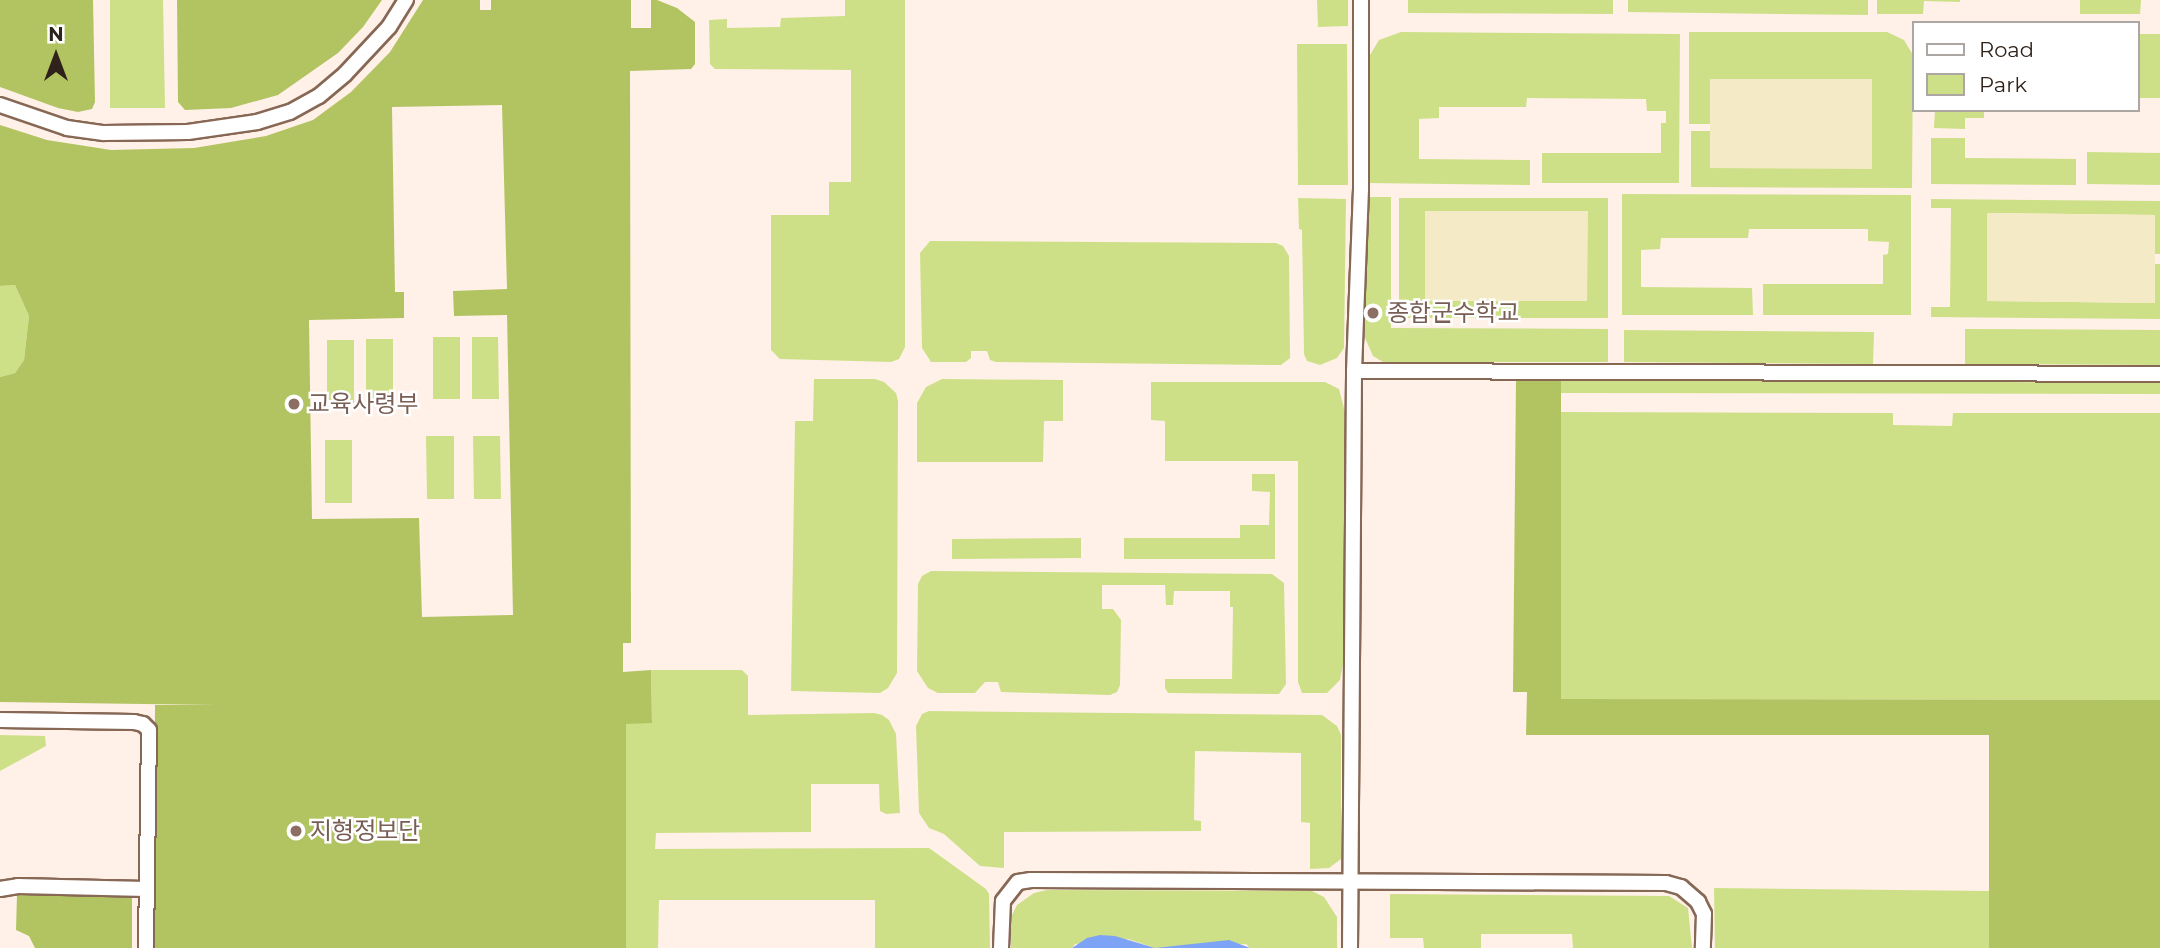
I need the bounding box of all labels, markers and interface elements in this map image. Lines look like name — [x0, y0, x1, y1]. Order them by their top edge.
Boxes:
north arrow — [21, 21, 91, 91]
legend — [1912, 21, 2139, 112]
text: N — [48, 23, 64, 46]
text: Road — [1979, 37, 2034, 62]
text: Park — [1979, 72, 2027, 97]
place label: 종합군수학교 — [1387, 299, 1519, 327]
marker: 종합군수학교 — [1365, 305, 1381, 321]
place label: 교육사령부 — [308, 390, 418, 418]
marker: 교육사령부 — [286, 396, 302, 412]
place label: 지형정보단 — [310, 817, 420, 845]
marker: 지형정보단 — [288, 823, 304, 839]

